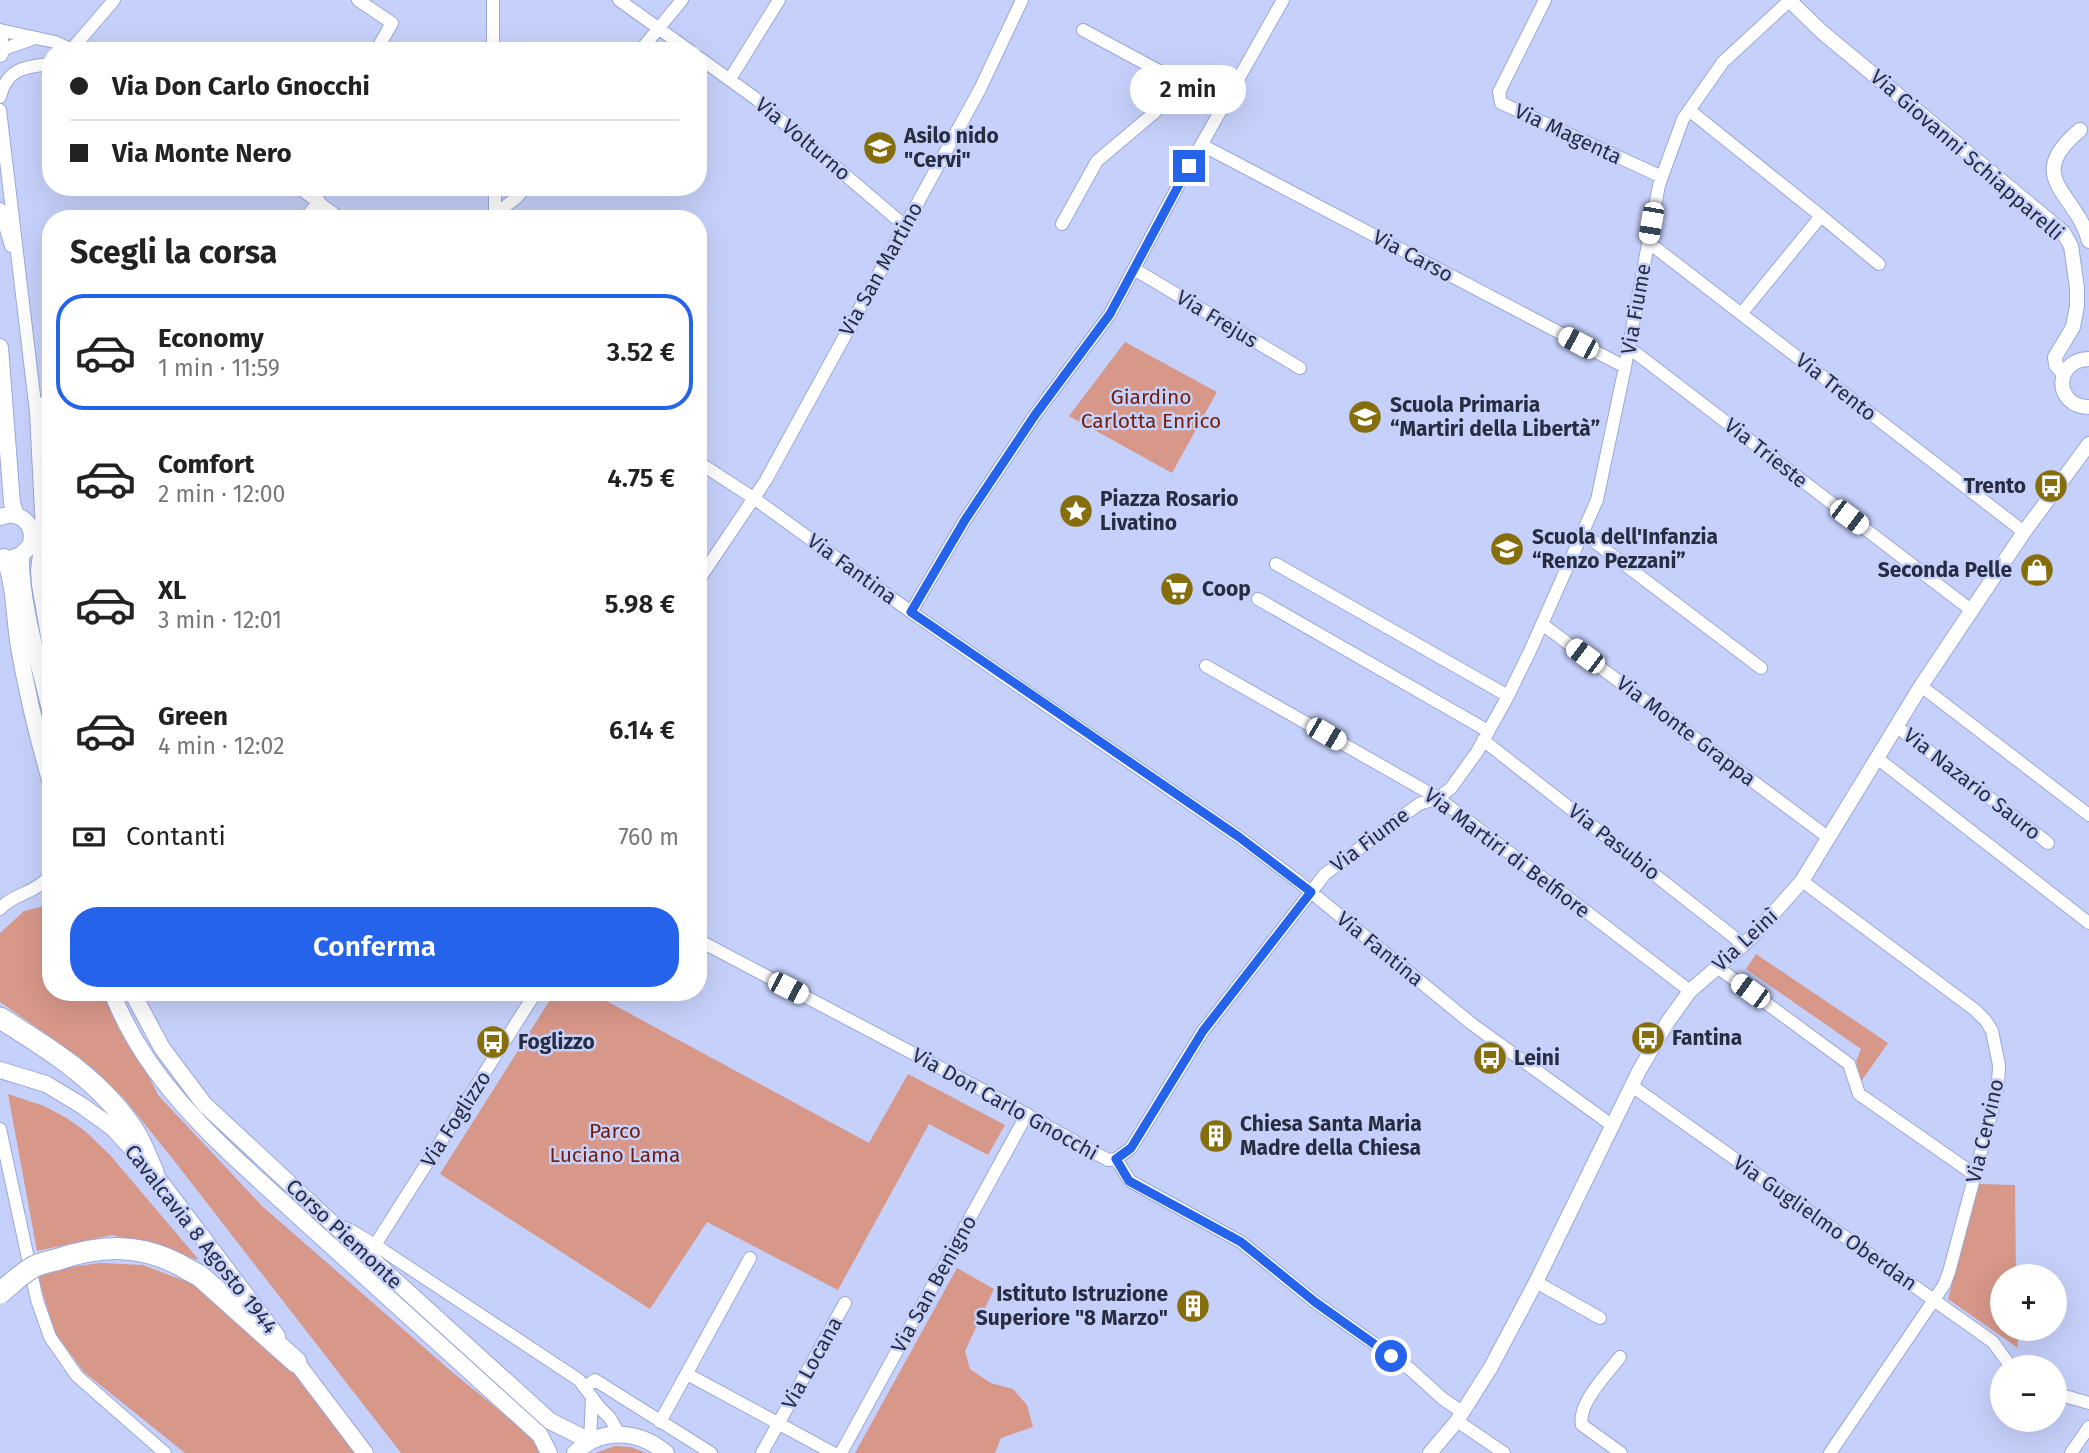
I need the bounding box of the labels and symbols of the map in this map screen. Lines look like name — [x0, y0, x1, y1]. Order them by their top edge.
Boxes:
callout: 2 min — [1131, 64, 1247, 114]
street label: Via Giovanni Schiapparelli — [1865, 64, 2069, 246]
street label: Via Volturno — [750, 92, 856, 186]
street label: Via Magenta — [1510, 98, 1626, 170]
place label: Asilo nido "Cervi" — [903, 123, 999, 173]
school or university icon: Asilo nido "Cervi" — [861, 129, 899, 167]
route end — [1173, 150, 1205, 182]
street label: Via San Martino — [833, 197, 929, 341]
car — [1638, 200, 1665, 246]
street label: Via Carso — [1368, 224, 1458, 288]
street label: Via Fiume — [1615, 262, 1657, 356]
street label: Via Frejus — [1171, 284, 1263, 354]
car — [1555, 324, 1602, 362]
street label: Via Trento — [1790, 347, 1882, 427]
park label: Giardino Carlotta Enrico — [1081, 384, 1221, 434]
place label: Scuola Primaria “Martiri della Libertà” — [1390, 392, 1600, 442]
school or university icon: Scuola Primaria “Martiri della Libertà” — [1346, 398, 1384, 436]
street label: Via Trieste — [1719, 412, 1813, 494]
bus stop icon: Trento — [2032, 467, 2070, 505]
place label: Trento — [1964, 473, 2026, 499]
place label: Piazza Rosario Livatino — [1100, 486, 1238, 536]
place icon: Piazza Rosario Livatino — [1057, 492, 1095, 530]
car — [1826, 496, 1873, 538]
place label: Scuola dell'Infanzia “Renzo Pezzani” — [1532, 524, 1718, 574]
street label: Via Fantina — [802, 528, 902, 610]
school or university icon: Scuola dell'Infanzia “Renzo Pezzani” — [1488, 530, 1526, 568]
shop icon: Seconda Pelle — [2018, 551, 2056, 589]
place label: Seconda Pelle — [1878, 557, 2012, 583]
supermarket icon: Coop — [1158, 570, 1196, 608]
place label: Coop — [1202, 576, 1251, 602]
car — [1562, 635, 1609, 677]
street label: Via Monte Grappa — [1611, 670, 1761, 792]
car — [1303, 714, 1350, 754]
street label: Via Nazario Sauro — [1898, 722, 2046, 846]
street label: Via Martiri di Belfiore — [1419, 782, 1595, 924]
street label: Via Pasubio — [1563, 798, 1665, 886]
street label: Via Fiume — [1326, 802, 1414, 878]
street label: Via Leinì — [1707, 903, 1783, 977]
street label: Via Fantina — [1331, 906, 1429, 992]
car — [765, 969, 812, 1007]
car — [1727, 970, 1774, 1012]
bus stop icon: Fantina — [1629, 1019, 1667, 1057]
bus stop icon: Foglizzo — [474, 1023, 512, 1061]
place label: Fantina — [1672, 1025, 1742, 1051]
place label: Foglizzo — [518, 1029, 595, 1055]
bus stop icon: Leini — [1471, 1039, 1509, 1077]
street label: Via Don Carlo Gnocchi — [907, 1042, 1103, 1166]
place label: Leini — [1514, 1045, 1560, 1071]
street label: Via Foglizzo — [415, 1066, 497, 1172]
street label: Via Cervino — [1960, 1076, 2010, 1186]
place label: Chiesa Santa Maria Madre della Chiesa — [1240, 1111, 1422, 1161]
building icon: Chiesa Santa Maria Madre della Chiesa — [1197, 1117, 1235, 1155]
park label: Parco Luciano Lama — [550, 1118, 680, 1168]
street label: Cavalcavia 8 Agosto 1944 — [119, 1139, 283, 1339]
street label: Via Guglielmo Oberdan — [1728, 1150, 1922, 1296]
street label: Corso Piemonte — [280, 1173, 408, 1295]
street label: Via San Benigno — [885, 1211, 983, 1357]
place label: Istituto Istruzione Superiore "8 Marzo" — [976, 1281, 1168, 1331]
building icon: Istituto Istruzione Superiore "8 Marzo" — [1174, 1287, 1212, 1325]
street label: Via Locana — [776, 1312, 848, 1414]
route start — [1375, 1340, 1407, 1372]

